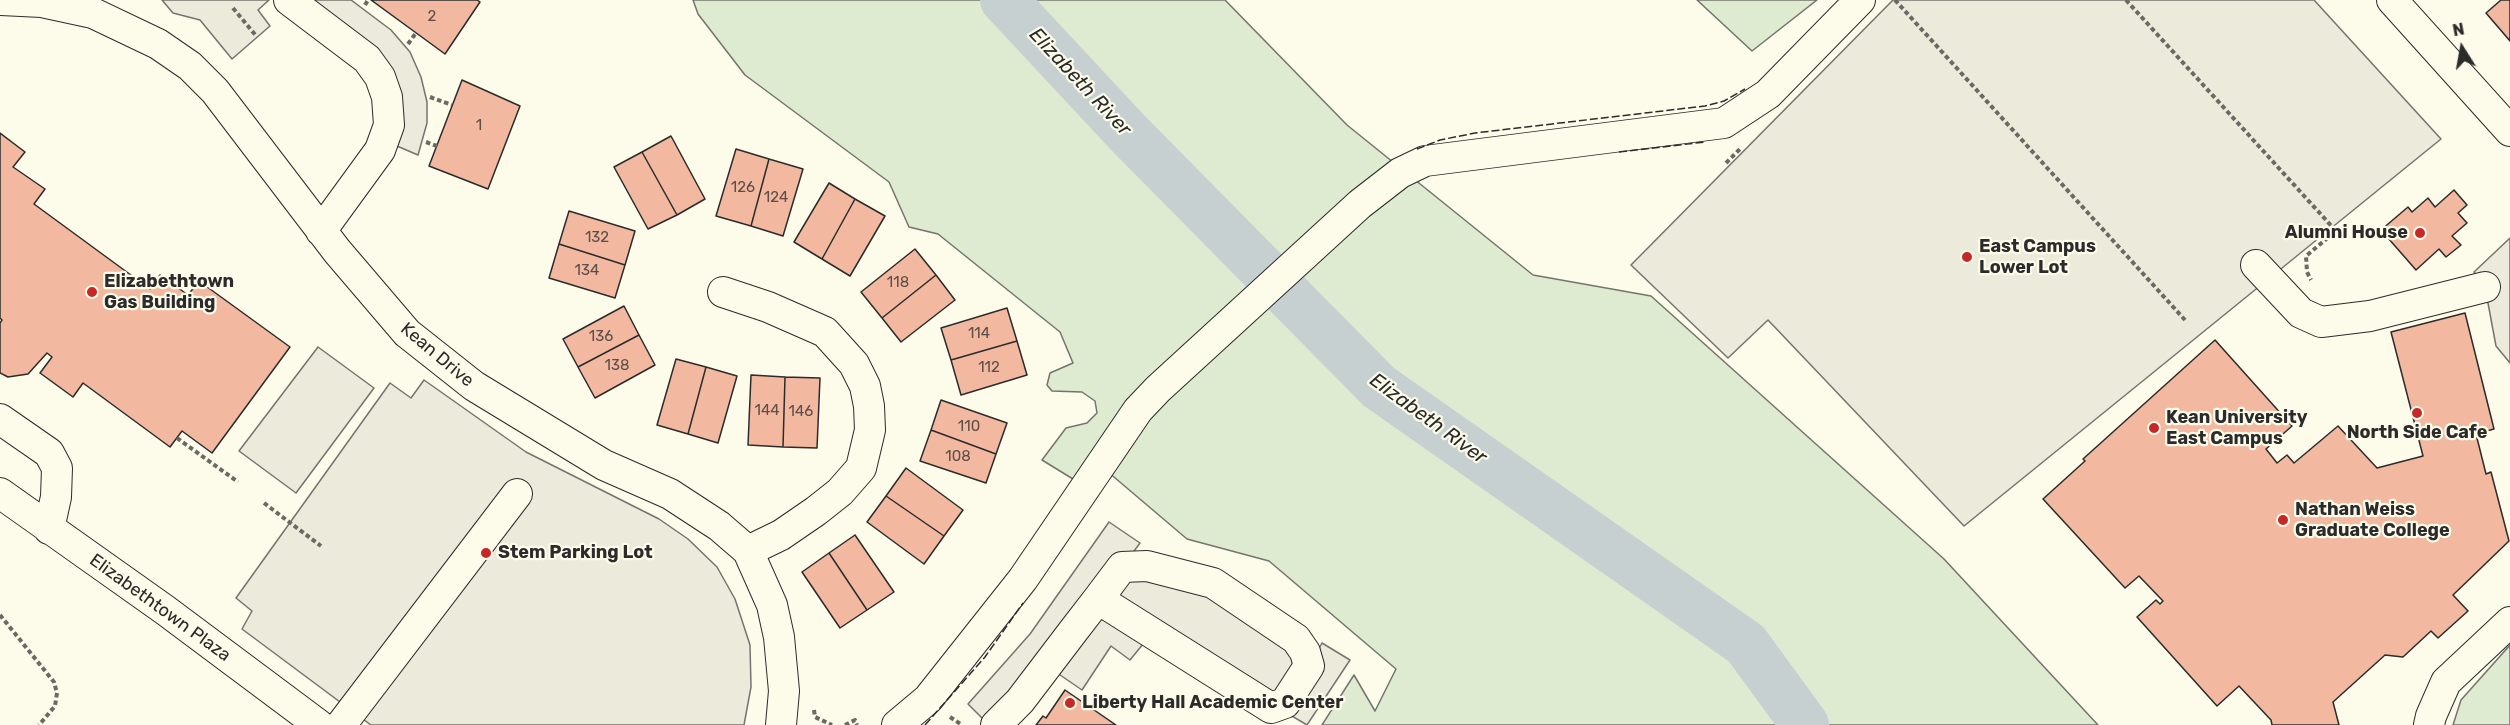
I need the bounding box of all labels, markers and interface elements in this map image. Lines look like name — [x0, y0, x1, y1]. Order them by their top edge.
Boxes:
house number: 2 — [428, 8, 436, 26]
north arrow — [2432, 18, 2492, 78]
text: N — [2451, 19, 2466, 40]
water label: Elizabeth River — [1024, 23, 1136, 141]
house number: 1 — [476, 117, 482, 135]
house number: 126 — [731, 179, 755, 197]
house number: 124 — [764, 189, 788, 207]
place label: Alumni House — [2285, 222, 2408, 244]
marker: Alumni House — [2413, 226, 2427, 240]
house number: 132 — [585, 229, 609, 247]
place label: East Campus Lower Lot — [1979, 236, 2096, 278]
marker: East Campus Lower Lot — [1960, 250, 1974, 264]
house number: 134 — [575, 262, 599, 280]
place label: Elizabethtown Gas Building — [104, 271, 234, 314]
house number: 118 — [887, 274, 909, 292]
marker: Elizabethtown Gas Building — [85, 285, 99, 299]
street label: Kean Drive — [396, 318, 478, 392]
house number: 114 — [968, 325, 990, 343]
house number: 136 — [589, 328, 613, 346]
house number: 138 — [605, 357, 629, 375]
house number: 112 — [978, 359, 1000, 377]
water label: Elizabeth River — [1365, 368, 1491, 470]
house number: 144 — [754, 402, 780, 420]
house number: 146 — [789, 403, 813, 421]
marker: North Side Cafe — [2410, 406, 2424, 420]
place label: Kean University East Campus — [2166, 407, 2307, 450]
house number: 110 — [958, 418, 980, 436]
marker: Kean University East Campus — [2147, 421, 2161, 435]
place label: North Side Cafe — [2347, 422, 2487, 444]
house number: 108 — [945, 448, 971, 466]
place label: Nathan Weiss Graduate College — [2295, 499, 2450, 542]
marker: Nathan Weiss Graduate College — [2276, 513, 2290, 527]
place label: Stem Parking Lot — [498, 542, 653, 564]
marker: Stem Parking Lot — [479, 546, 493, 560]
street label: Elizabethtown Plaza — [85, 550, 235, 666]
place label: Liberty Hall Academic Center — [1082, 692, 1343, 714]
marker: Liberty Hall Academic Center — [1063, 696, 1077, 710]

